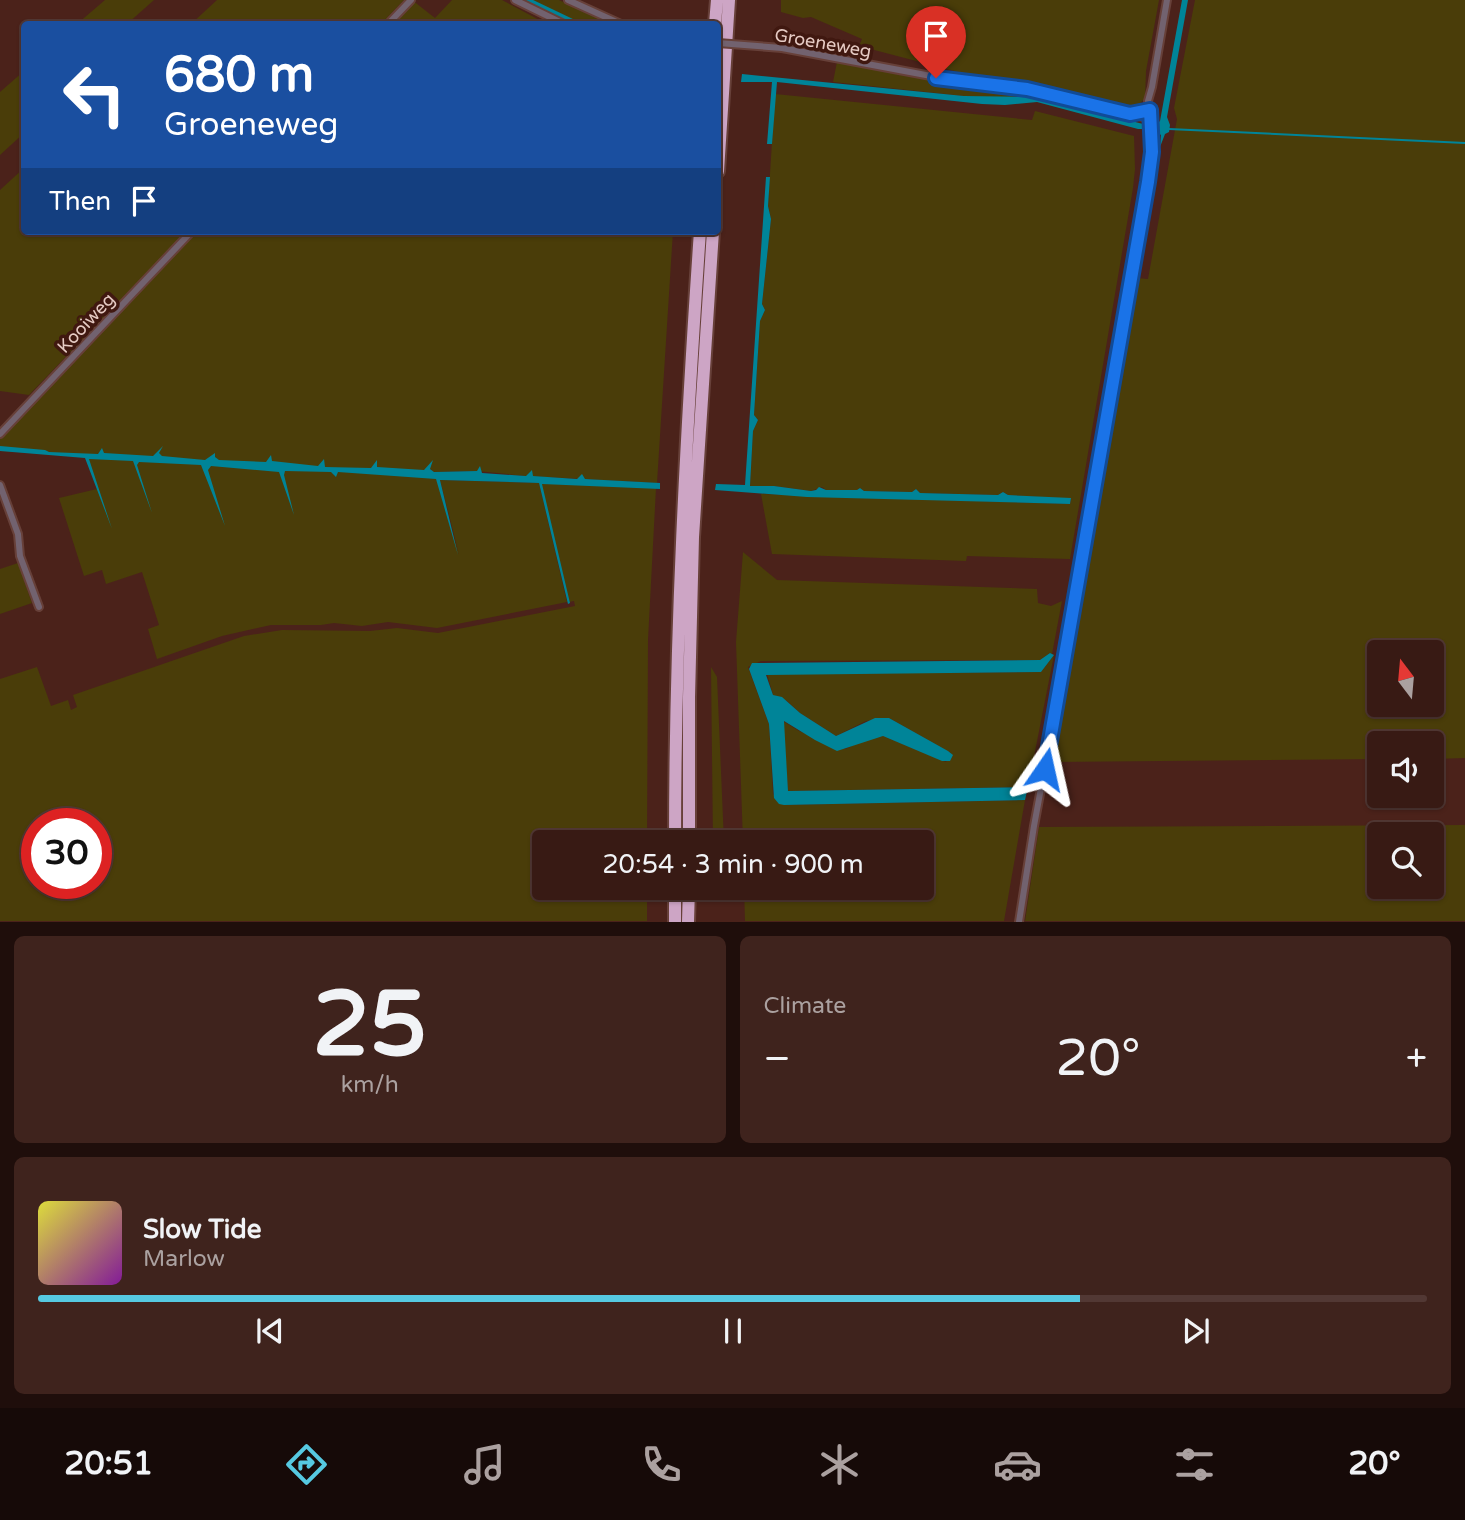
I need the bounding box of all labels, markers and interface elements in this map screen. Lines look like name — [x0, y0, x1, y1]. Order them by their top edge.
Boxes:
pin — [906, 6, 966, 78]
icon: arrive — [917, 17, 955, 55]
street label: Groeneweg — [773, 24, 873, 62]
text: 680 m — [164, 46, 314, 105]
icon: left — [49, 49, 140, 140]
text: Groeneweg — [164, 106, 338, 144]
icon: arrive — [125, 182, 163, 220]
text: Then — [49, 186, 111, 217]
street label: Kooiweg — [53, 288, 119, 358]
north arrow — [1367, 640, 1444, 718]
map controls — [1367, 640, 1444, 899]
button: sound — [1367, 731, 1444, 808]
position arrow — [1008, 732, 1082, 806]
speed limit sign: 30 — [21, 808, 112, 899]
button: search — [1367, 822, 1444, 899]
text: 20:54 · 3 min · 900 m — [602, 849, 864, 880]
text: 25 — [313, 970, 427, 1080]
text: Climate — [764, 992, 846, 1020]
text: 20° — [1056, 1027, 1141, 1090]
text: − — [764, 1036, 791, 1082]
text: + — [1406, 1036, 1427, 1082]
text: km/h — [341, 1071, 399, 1099]
text: Slow Tide — [143, 1214, 261, 1245]
text: Marlow — [143, 1245, 225, 1273]
icon: previous — [251, 1312, 289, 1350]
icon: pause — [714, 1312, 752, 1350]
icon: next — [1177, 1312, 1215, 1350]
icon: directions — [282, 1440, 331, 1489]
icon: music — [460, 1440, 509, 1489]
icon: phone — [637, 1440, 686, 1489]
icon: climate — [815, 1440, 864, 1489]
icon: car — [993, 1440, 1042, 1489]
icon: filters — [1170, 1440, 1219, 1489]
text: 20:51 — [64, 1445, 153, 1483]
text: 20° — [1348, 1445, 1401, 1483]

